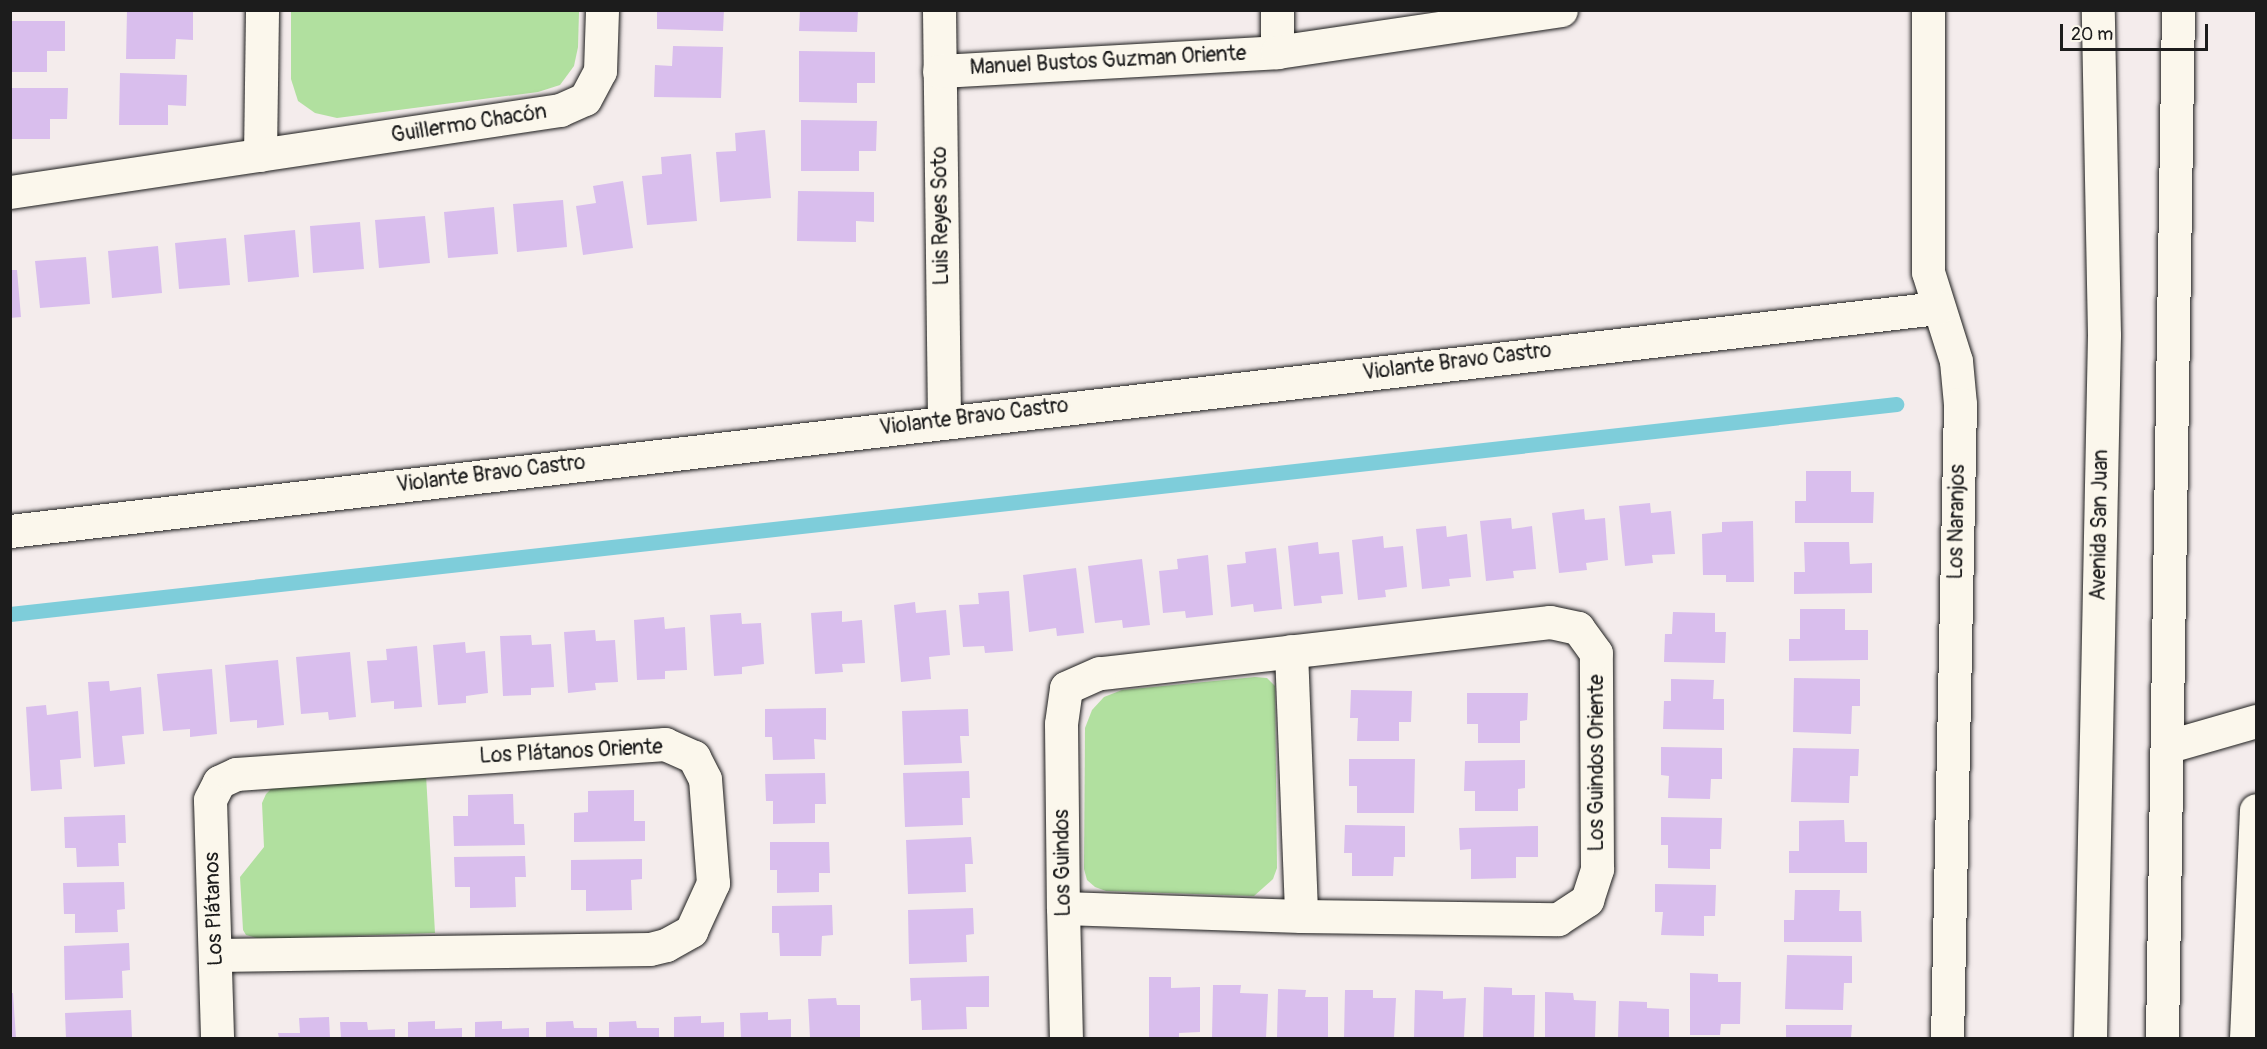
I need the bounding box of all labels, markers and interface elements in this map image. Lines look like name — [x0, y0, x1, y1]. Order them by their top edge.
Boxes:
scale bar — [2063, 12, 2212, 50]
text: 20 m — [2071, 23, 2113, 46]
street label: Manuel Bustos Guzman Oriente — [969, 41, 1247, 81]
street label: Guillermo Chacón — [389, 99, 549, 149]
street label: Luis Reyes Soto — [927, 146, 955, 286]
street label: Violante Bravo Castro — [1361, 338, 1553, 386]
street label: Violante Bravo Castro — [878, 393, 1070, 441]
street label: Avenida San Juan — [2086, 449, 2114, 601]
street label: Violante Bravo Castro — [395, 450, 587, 498]
street label: Los Naranjos — [1943, 464, 1971, 580]
street label: Los Guindos Oriente — [1584, 674, 1610, 852]
street label: Los Plátanos Oriente — [479, 735, 663, 769]
street label: Los Guindos — [1049, 809, 1077, 917]
street label: Los Plátanos — [199, 852, 229, 966]

